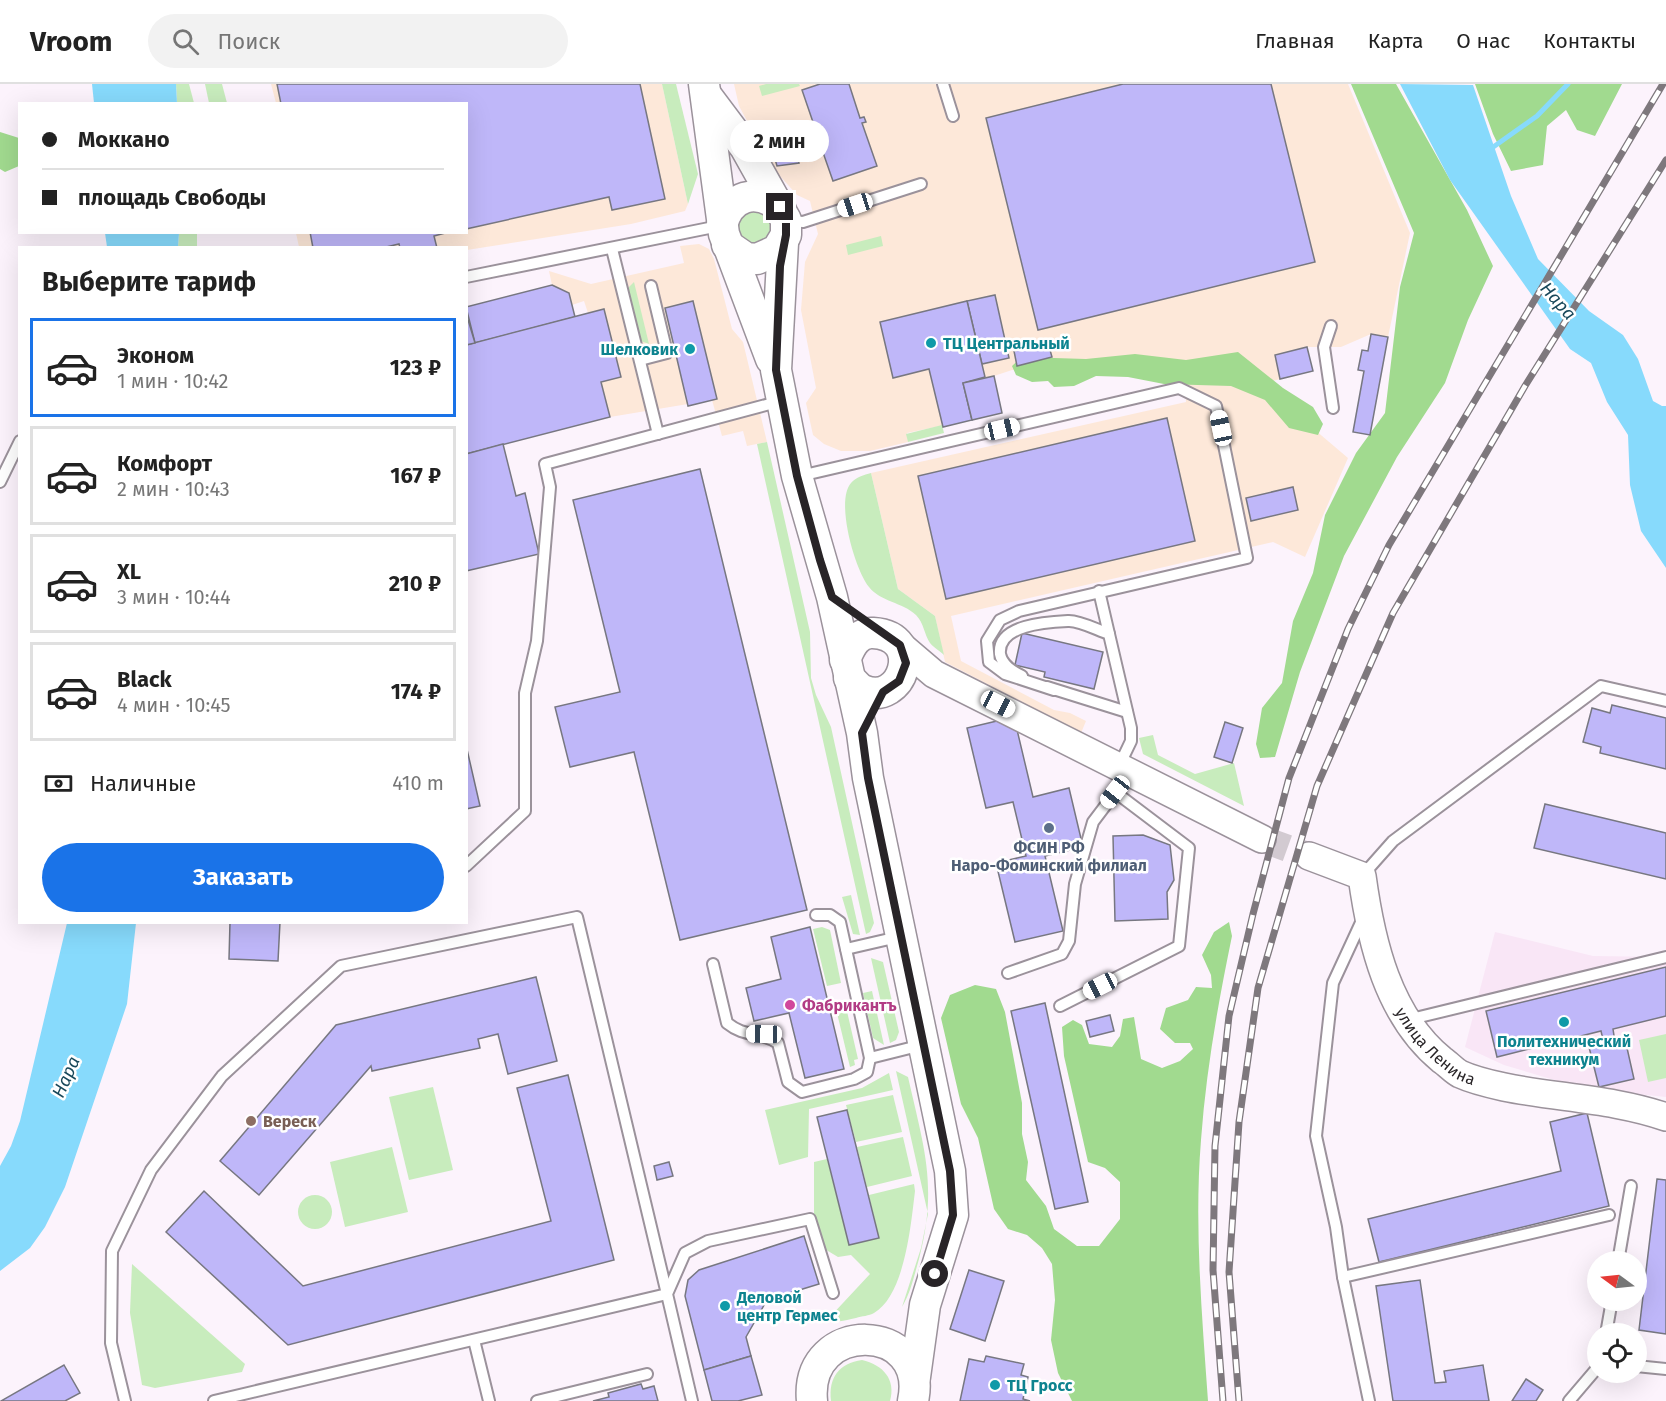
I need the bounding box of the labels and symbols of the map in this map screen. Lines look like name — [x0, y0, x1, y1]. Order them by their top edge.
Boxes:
callout: 2 мин — [730, 120, 830, 162]
car — [835, 191, 875, 219]
route end — [766, 193, 793, 220]
water label: Нара — [1535, 278, 1581, 324]
place label: ТЦ Центральный — [943, 334, 1070, 353]
marker: ТЦ Центральный — [924, 336, 938, 350]
place label: Шелковик — [601, 340, 678, 359]
marker: Шелковик — [683, 342, 697, 356]
car — [1208, 409, 1234, 447]
car — [982, 416, 1022, 442]
car — [978, 688, 1018, 720]
car — [1097, 772, 1133, 812]
marker: ФСИН РФ Наро-Фоминский филиал — [1042, 821, 1056, 835]
place label: ФСИН РФ Наро-Фоминский филиал — [951, 838, 1147, 875]
car — [1080, 970, 1120, 1002]
place label: Фабрикантъ — [802, 996, 897, 1015]
marker: Фабрикантъ — [783, 998, 797, 1012]
street label: улица Ленина — [1392, 1004, 1478, 1089]
marker: Политехнический техникум — [1557, 1015, 1571, 1029]
car — [746, 1025, 782, 1043]
place label: Политехнический техникум — [1497, 1032, 1631, 1069]
water label: Нара — [47, 1053, 85, 1101]
place label: Вереcк — [263, 1112, 317, 1131]
marker: Вереcк — [244, 1114, 258, 1128]
north arrow — [1587, 1251, 1647, 1311]
route start — [921, 1260, 948, 1287]
place label: Деловой центр Гермес — [736, 1288, 838, 1325]
marker: Деловой центр Гермес — [718, 1299, 732, 1313]
place label: ТЦ Гросс — [1007, 1376, 1073, 1395]
marker: ТЦ Гросс — [988, 1378, 1002, 1392]

